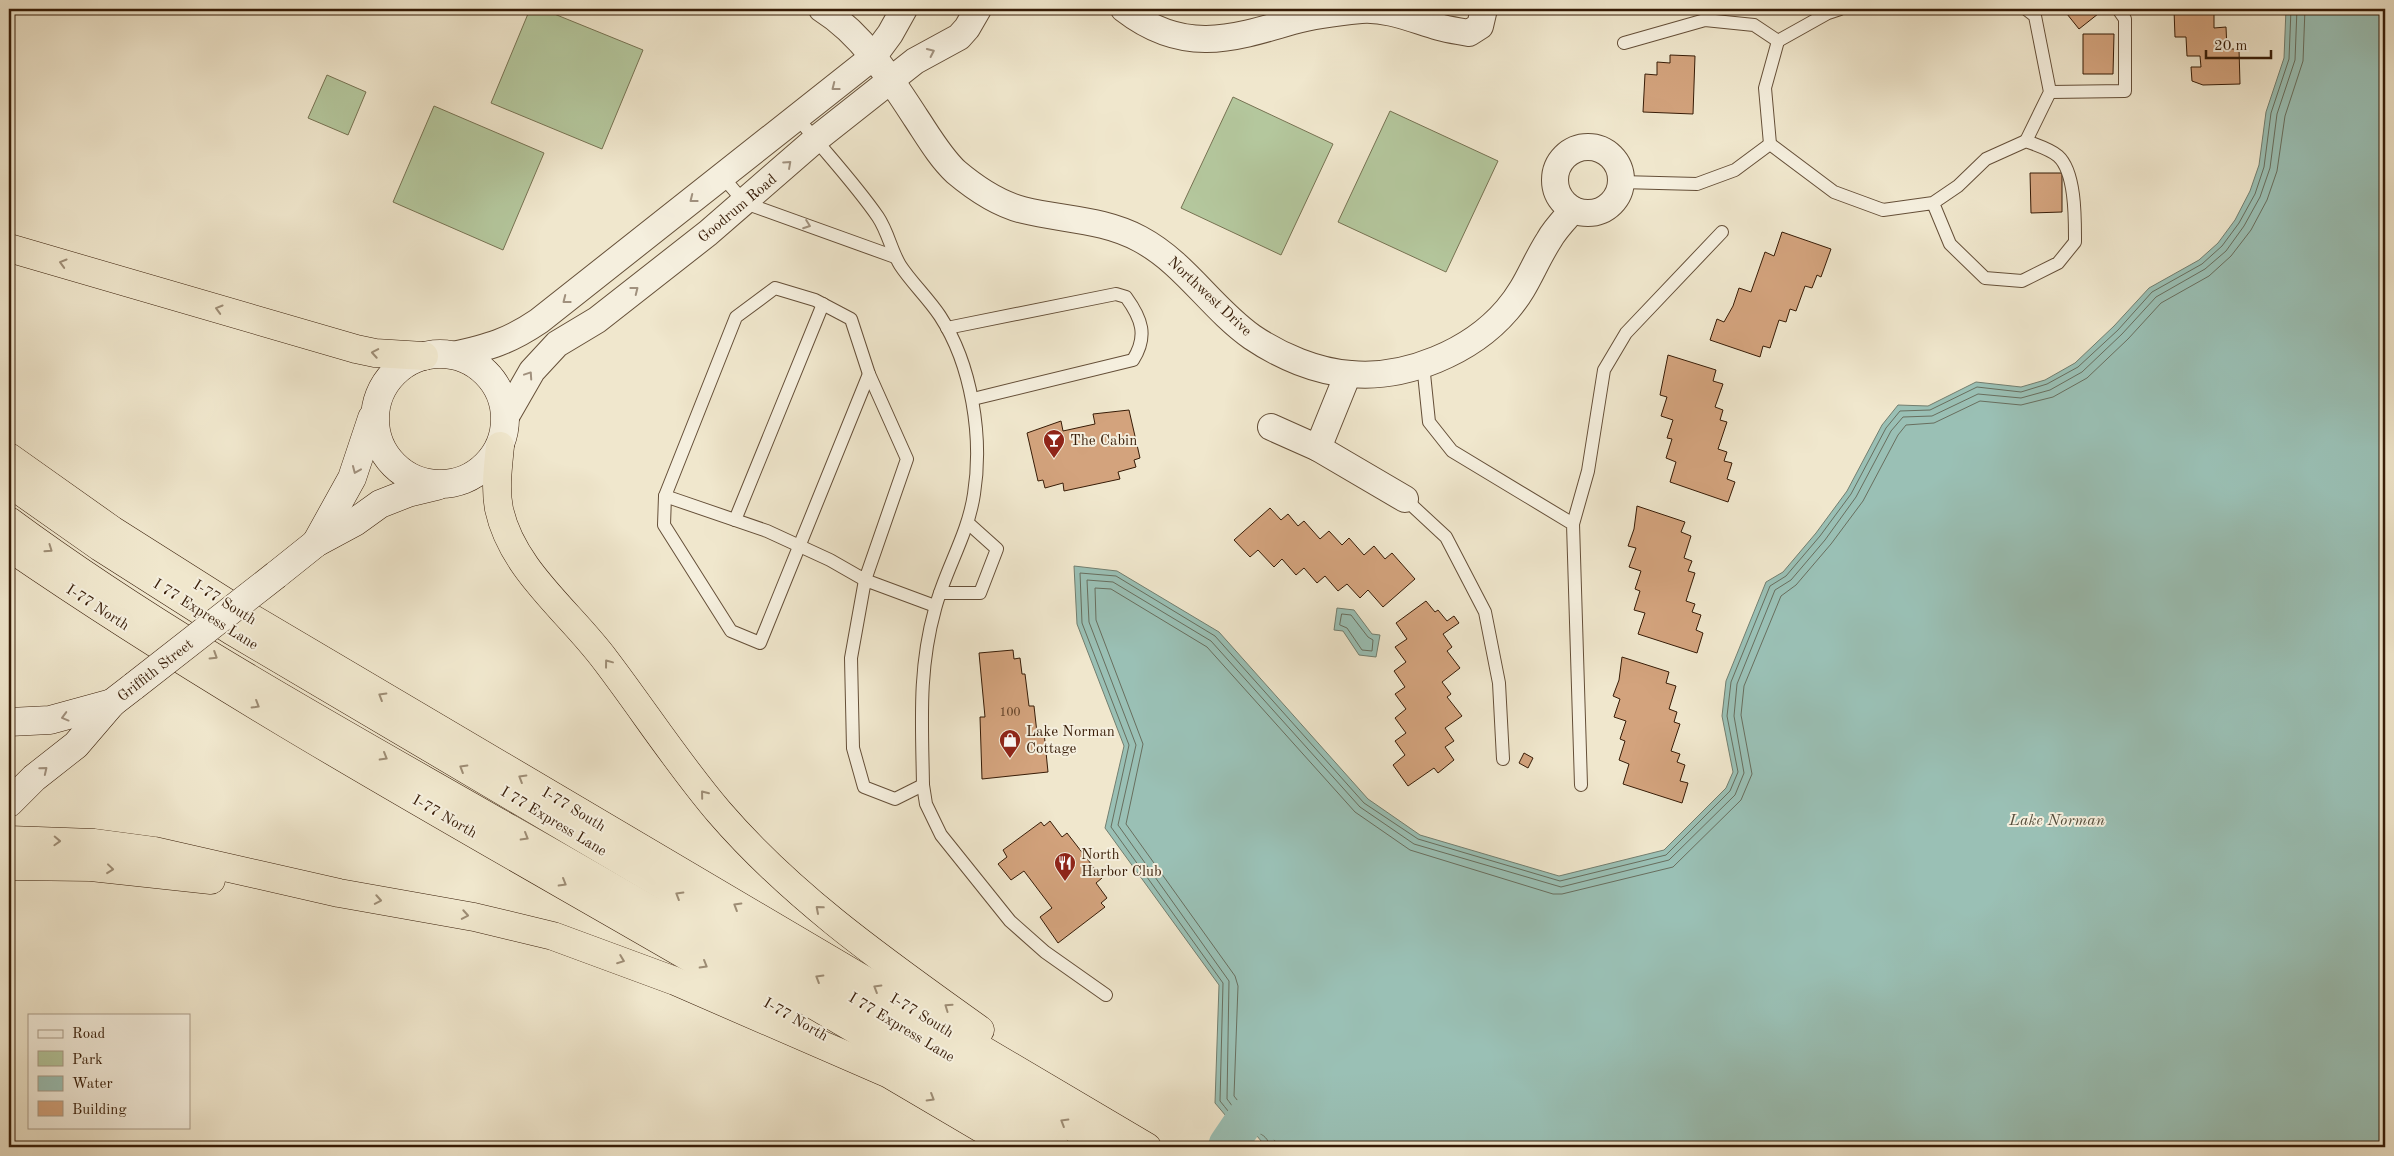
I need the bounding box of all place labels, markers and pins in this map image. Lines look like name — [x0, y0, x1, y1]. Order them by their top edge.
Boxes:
bar icon: The Cabin — [1042, 428, 1066, 459]
place label: The Cabin — [1070, 434, 1137, 449]
place label: Lake Norman Cottage — [1026, 725, 1115, 757]
shop icon: Lake Norman Cottage — [998, 728, 1022, 759]
place label: North Harbor Club — [1081, 848, 1162, 880]
restaurant icon: North Harbor Club — [1053, 851, 1077, 882]

